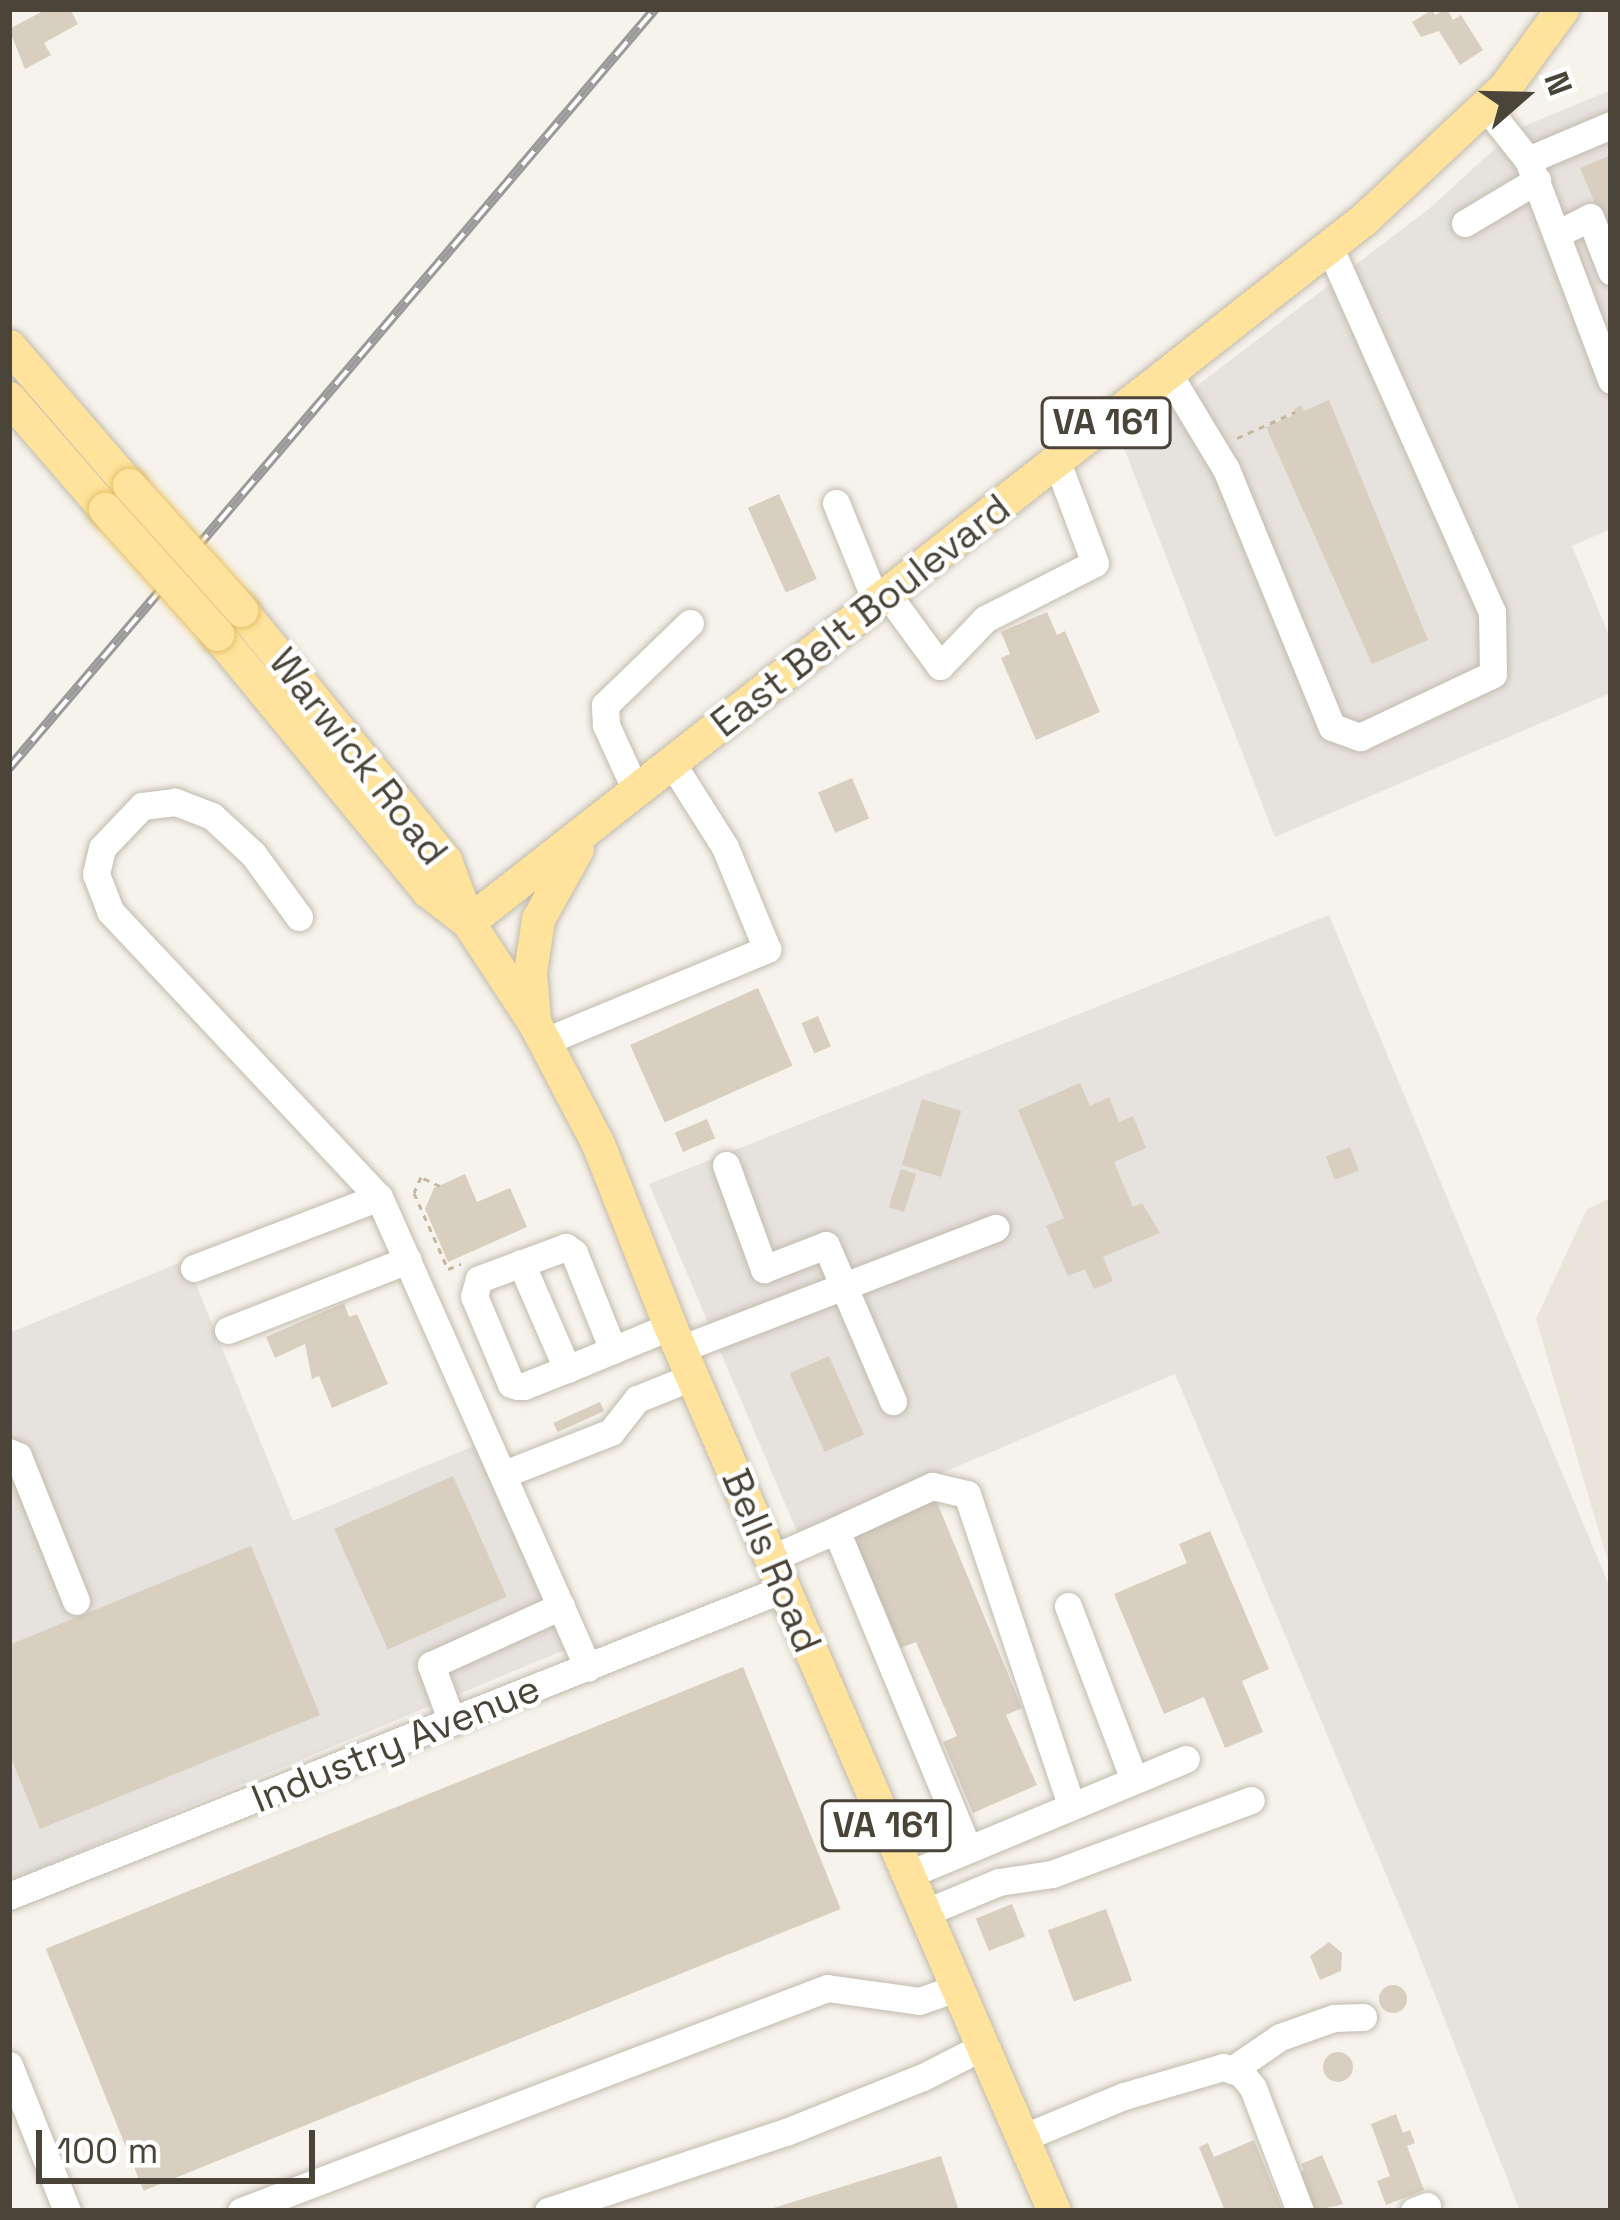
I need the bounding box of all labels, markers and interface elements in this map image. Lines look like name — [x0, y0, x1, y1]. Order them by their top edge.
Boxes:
north arrow — [1464, 36, 1584, 156]
text: N — [1534, 66, 1581, 101]
road number: VA 161 — [1040, 393, 1172, 453]
street label: East Belt Boulevard — [702, 485, 1020, 747]
street label: Warwick Road — [259, 639, 457, 875]
street label: Bells Road — [712, 1462, 830, 1660]
street label: Industry Avenue — [245, 1665, 547, 1823]
road number: VA 161 — [820, 1796, 952, 1856]
scale bar — [42, 2106, 321, 2180]
text: 100 m — [57, 2128, 158, 2174]

